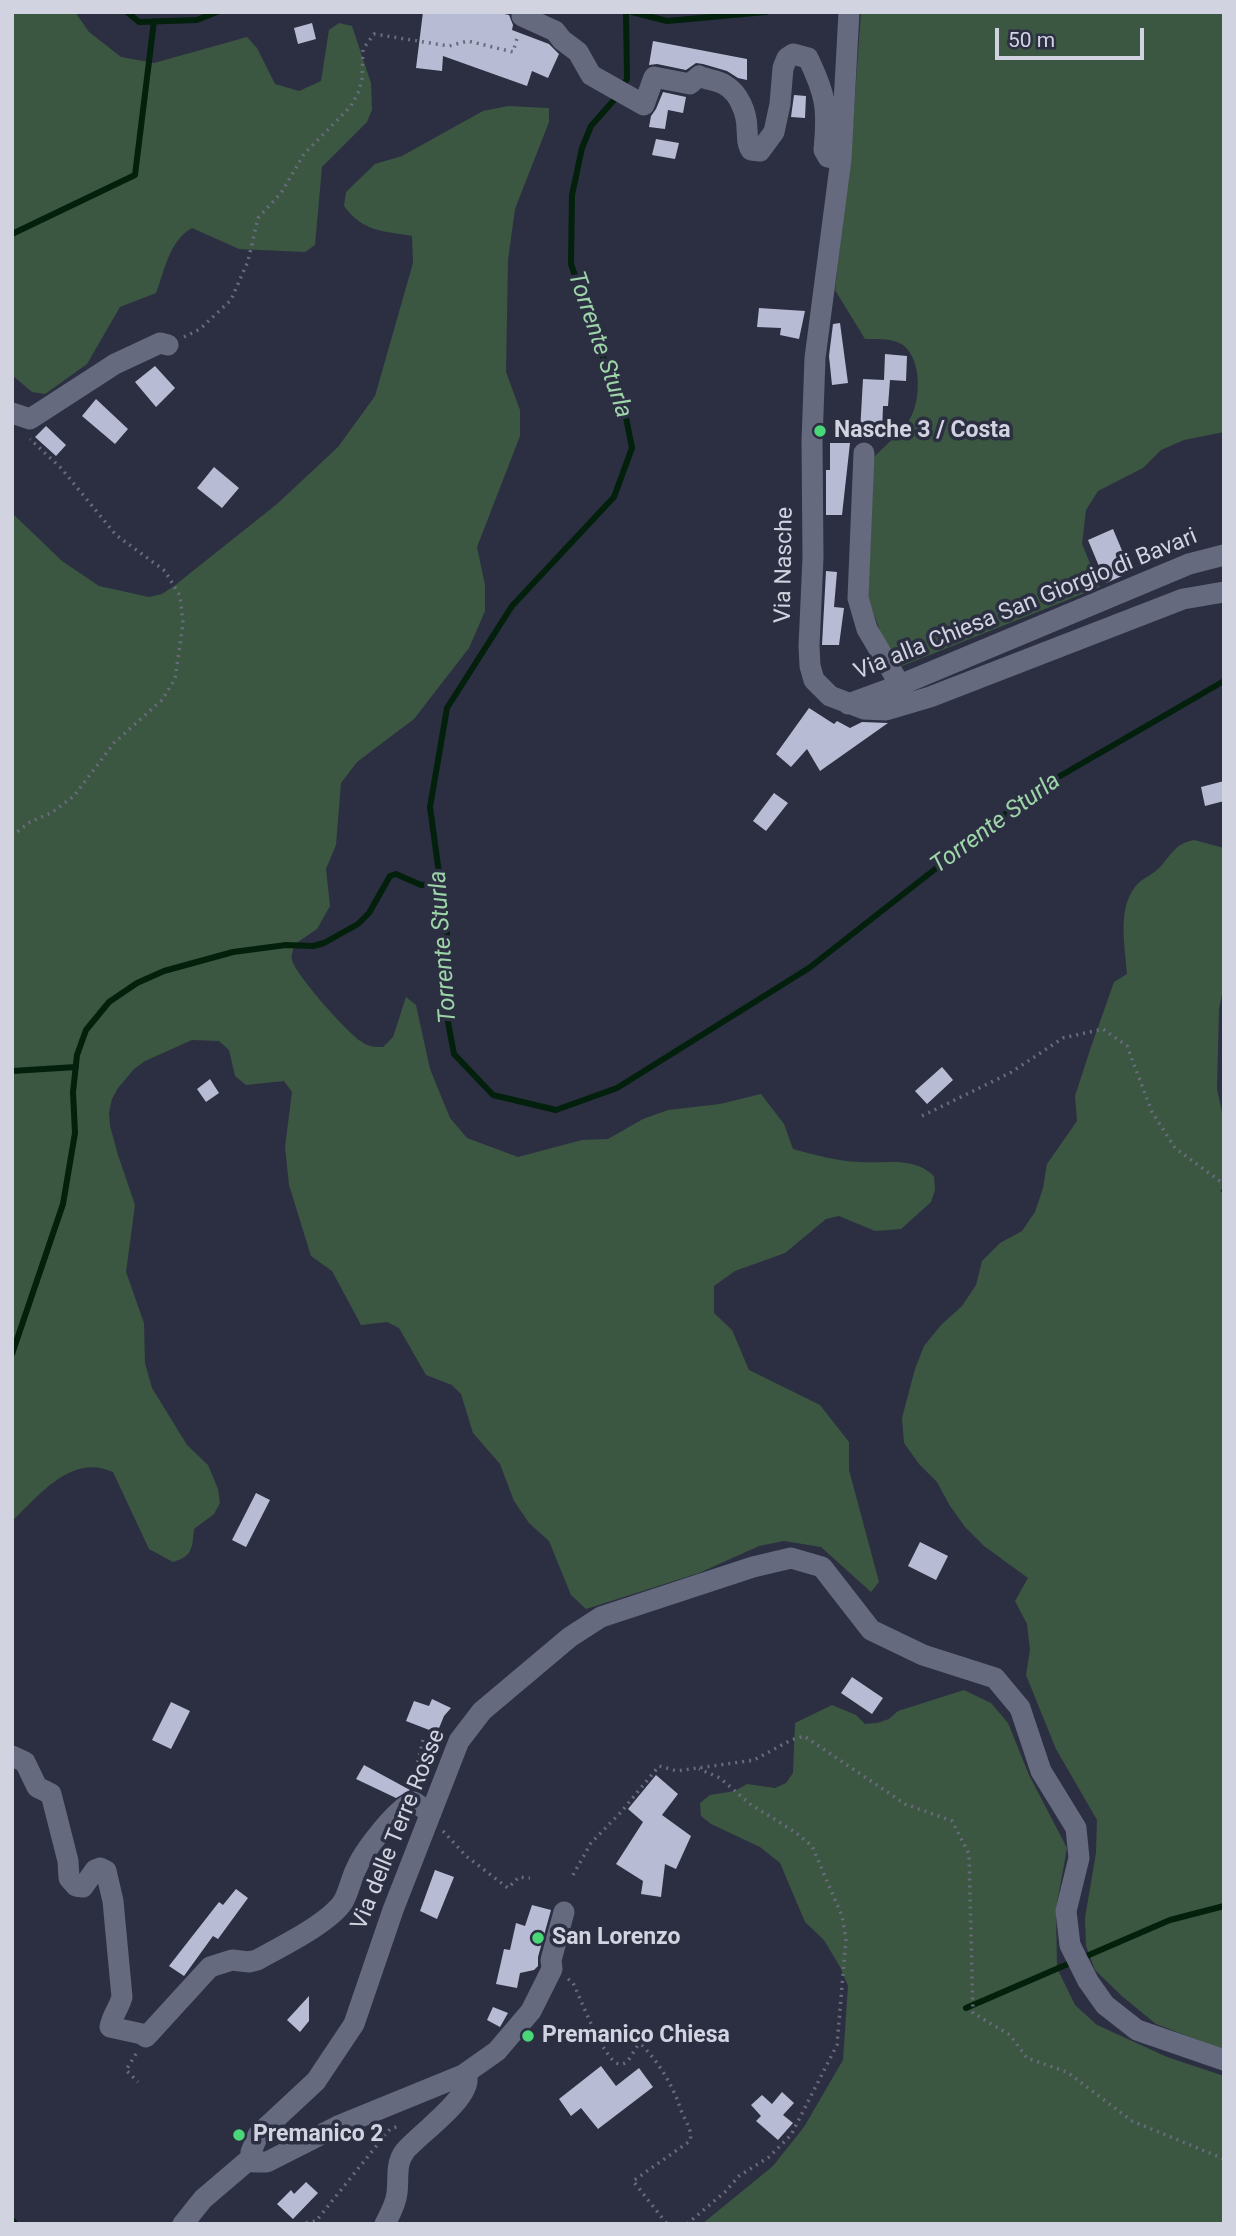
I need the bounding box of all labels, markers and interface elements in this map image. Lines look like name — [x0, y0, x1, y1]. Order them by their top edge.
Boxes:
scale bar — [998, 14, 1147, 58]
text: 50 m — [1008, 28, 1055, 52]
water label: Torrente Sturla — [560, 268, 638, 422]
place label: Nasche 3 / Costa — [834, 417, 1010, 445]
marker: Nasche 3 / Costa — [812, 423, 828, 439]
street label: Via Nasche — [770, 507, 800, 623]
street label: Via alla Chiesa San Giorgio di Bavari — [850, 523, 1202, 687]
water label: Torrente Sturla — [926, 767, 1066, 881]
water label: Torrente Sturla — [424, 870, 464, 1024]
street label: Via delle Terre Rosse — [346, 1726, 452, 1934]
place label: San Lorenzo — [552, 1924, 681, 1952]
marker: San Lorenzo — [530, 1930, 546, 1946]
place label: Premanico Chiesa — [542, 2022, 730, 2050]
marker: Premanico Chiesa — [520, 2028, 536, 2044]
place label: Premanico 2 — [253, 2121, 384, 2149]
marker: Premanico 2 — [231, 2127, 247, 2143]

